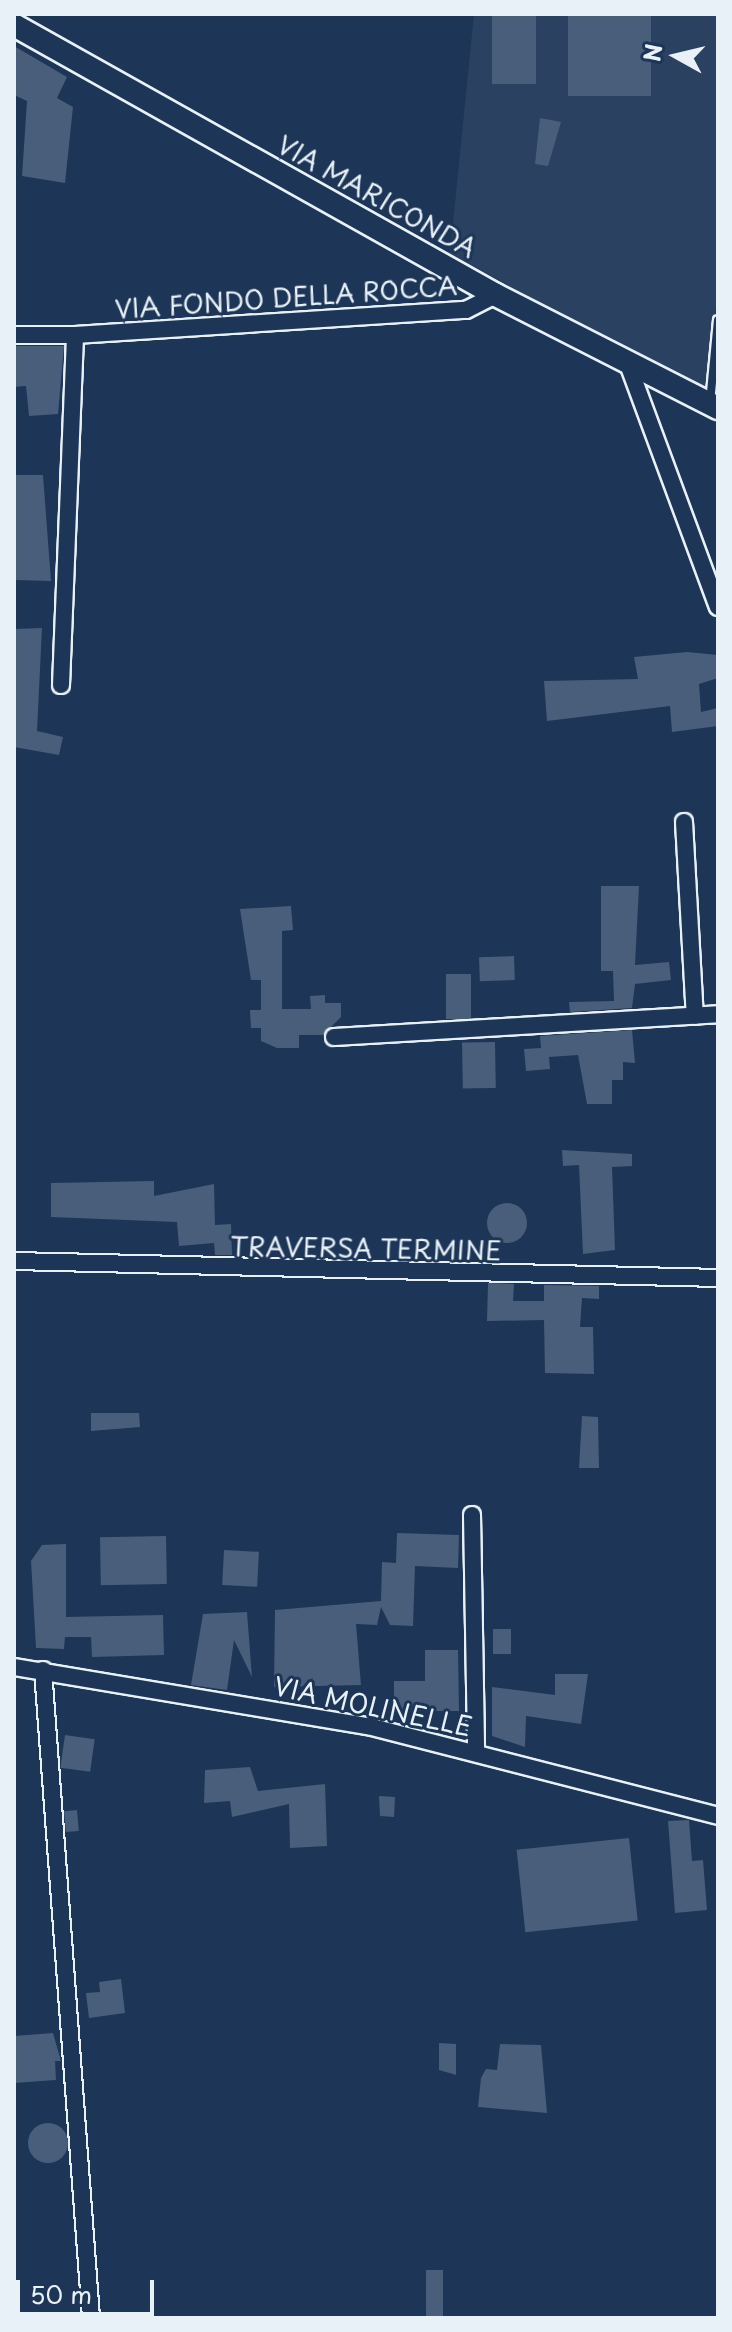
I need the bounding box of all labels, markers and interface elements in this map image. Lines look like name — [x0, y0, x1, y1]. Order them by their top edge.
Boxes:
north arrow — [636, 16, 716, 96]
text: N — [634, 42, 669, 64]
street label: VIA MARICONDA — [273, 129, 481, 263]
street label: VIA FONDO DELLA ROCCA — [112, 269, 460, 325]
street label: TRAVERSA TERMINE — [231, 1230, 501, 1266]
street label: VIA MOLINELLE — [270, 1669, 476, 1743]
scale bar — [20, 2264, 158, 2314]
text: 50 m — [30, 2276, 92, 2312]

